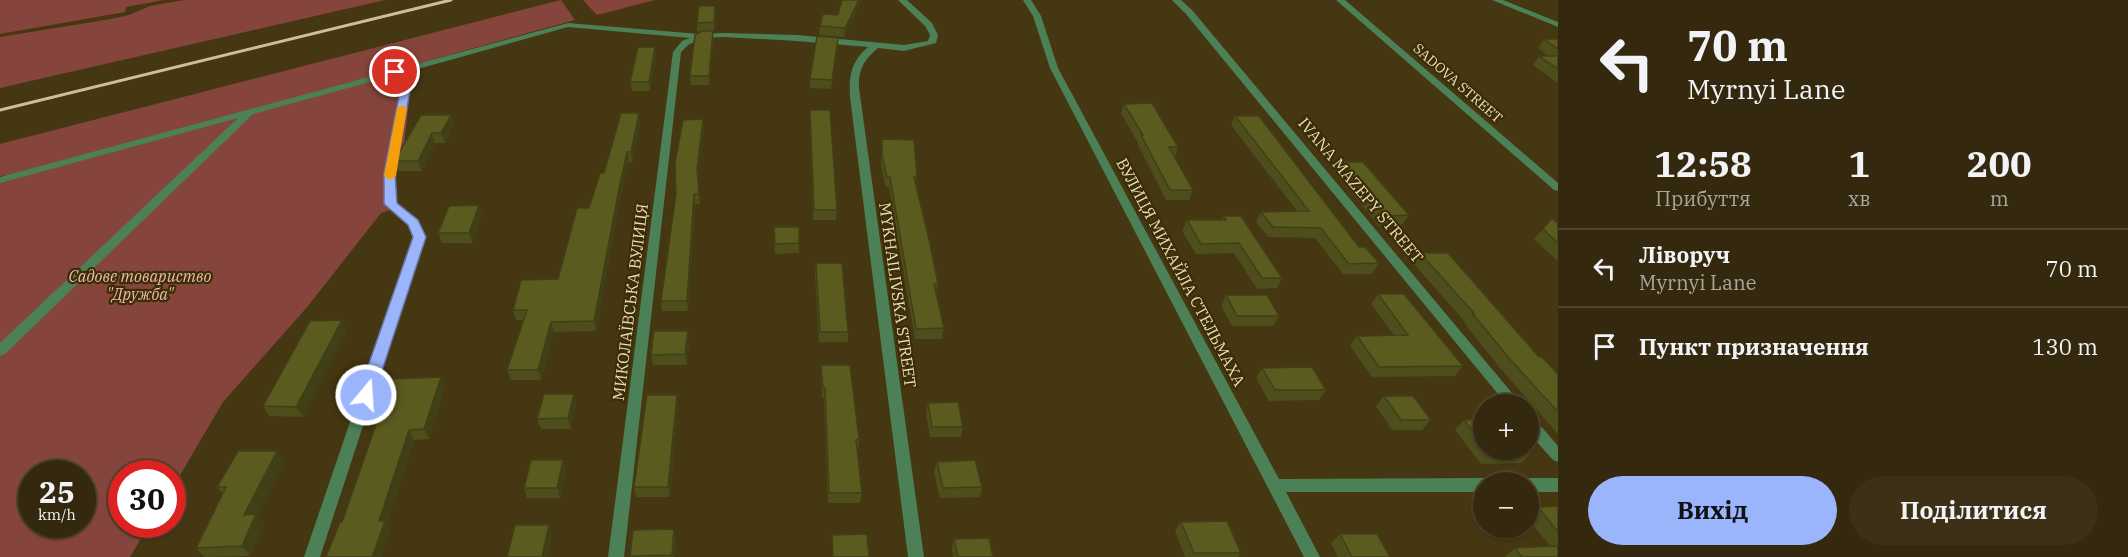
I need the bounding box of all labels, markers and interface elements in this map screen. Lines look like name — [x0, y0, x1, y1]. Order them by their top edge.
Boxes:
text: 70 m — [1687, 18, 1788, 73]
icon: left — [1588, 24, 1666, 102]
street label: SADOVA STREET — [1410, 39, 1506, 127]
pin — [369, 46, 420, 97]
icon: arrive — [378, 55, 411, 88]
text: Myrnyi Lane — [1687, 71, 1846, 106]
street label: IVANA MAZEPY STREET — [1294, 113, 1428, 267]
text: 12:58 — [1654, 140, 1752, 187]
text: 1 — [1848, 140, 1870, 187]
text: 200 — [1967, 140, 2032, 187]
street label: ВУЛИЦЯ МИХАЙЛА СТЕЛЬМАХА — [1112, 154, 1250, 390]
text: Прибуття — [1655, 185, 1751, 212]
text: хв — [1848, 185, 1870, 212]
text: m — [1990, 185, 2009, 212]
street label: MYKHAILIVSKA STREET — [875, 201, 921, 389]
street label: МИКОЛАЇВСЬКА ВУЛИЦЯ — [608, 202, 652, 402]
text: Ліворуч — [1639, 240, 1730, 269]
icon: left — [1588, 252, 1621, 285]
text: 70 m — [2046, 254, 2098, 283]
park label: Садове товариство "Дружба" — [69, 266, 212, 304]
text: Myrnyi Lane — [1639, 269, 1756, 296]
icon: arrive — [1588, 330, 1621, 363]
text: Пункт призначення — [1639, 332, 1869, 361]
text: 130 m — [2032, 332, 2098, 361]
position arrow — [334, 363, 398, 427]
map controls — [1473, 394, 1539, 538]
button: + — [1473, 394, 1539, 460]
speed limit sign: 30 — [108, 460, 186, 538]
text: 25 — [39, 472, 75, 511]
button: − — [1473, 472, 1539, 538]
button: Вихід — [1588, 476, 1837, 545]
button: Поділитися — [1849, 476, 2098, 545]
text: km/h — [38, 505, 76, 524]

